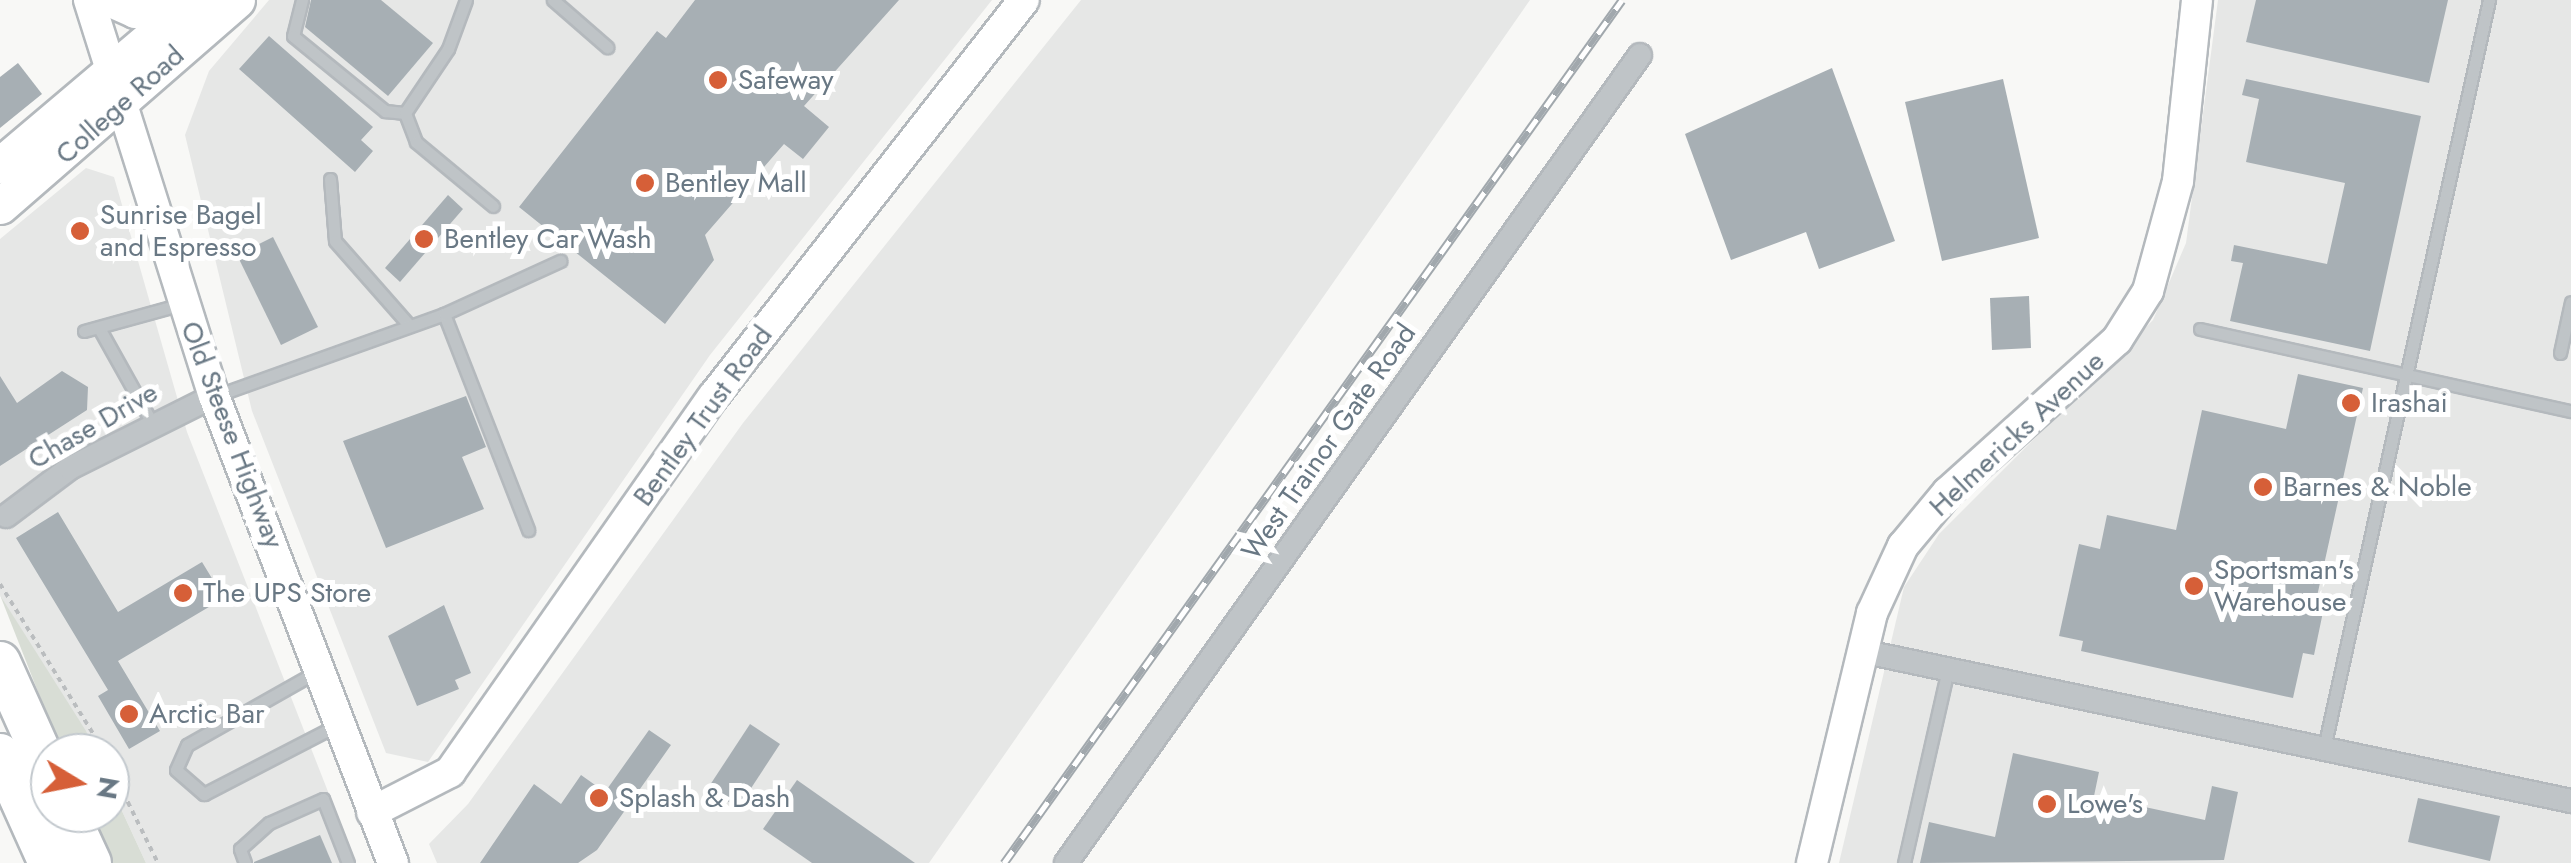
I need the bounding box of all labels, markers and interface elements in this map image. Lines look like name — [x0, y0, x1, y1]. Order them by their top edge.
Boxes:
street label: College Road — [49, 39, 191, 171]
place label: Safeway — [738, 63, 834, 97]
marker: Safeway — [707, 69, 729, 91]
place label: Bentley Mall — [665, 166, 807, 200]
marker: Bentley Mall — [634, 172, 656, 194]
place label: Sunrise Bagel and Espresso — [100, 198, 262, 264]
marker: Sunrise Bagel and Espresso — [69, 220, 91, 242]
place label: Bentley Car Wash — [444, 222, 652, 256]
marker: Bentley Car Wash — [413, 228, 435, 250]
street label: Old Steese Highway — [173, 317, 291, 553]
street label: West Trainor Gate Road — [1235, 317, 1423, 567]
street label: Bentley Trust Road — [626, 319, 780, 513]
street label: Helmericks Avenue — [1923, 344, 2111, 524]
street label: Chase Drive — [22, 376, 164, 476]
place label: Irashai — [2371, 386, 2448, 420]
marker: Irashai — [2340, 392, 2362, 414]
place label: Barnes & Noble — [2283, 470, 2472, 504]
marker: Barnes & Noble — [2252, 476, 2274, 498]
place label: Sportsman's Warehouse — [2214, 553, 2354, 619]
marker: Sportsman's Warehouse — [2183, 575, 2205, 597]
place label: The UPS Store — [203, 576, 371, 610]
marker: The UPS Store — [172, 582, 194, 604]
place label: Arctic Bar — [149, 697, 265, 731]
marker: Arctic Bar — [118, 703, 140, 725]
north arrow — [30, 733, 130, 833]
text: N — [86, 773, 130, 802]
place label: Splash & Dash — [619, 781, 790, 815]
marker: Splash & Dash — [588, 787, 610, 809]
place label: Lowe's — [2067, 787, 2143, 821]
marker: Lowe's — [2036, 793, 2058, 815]

